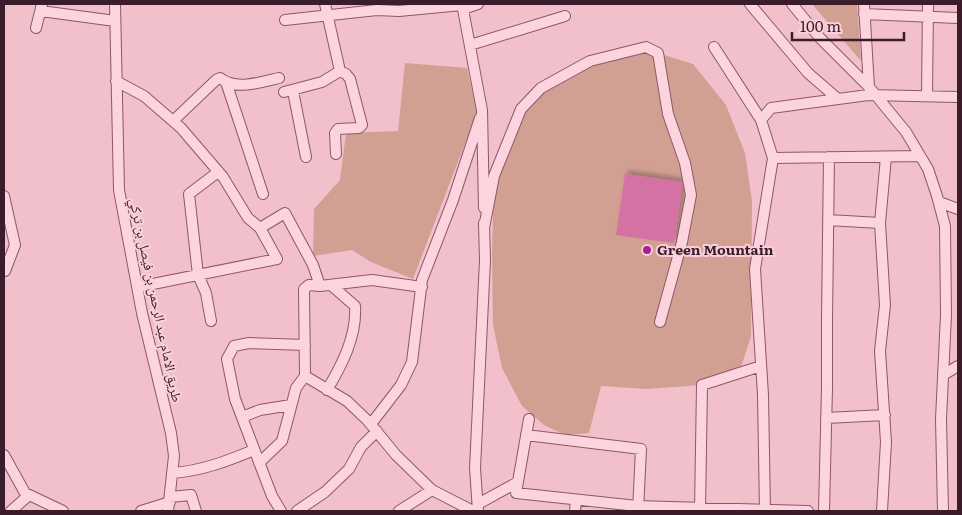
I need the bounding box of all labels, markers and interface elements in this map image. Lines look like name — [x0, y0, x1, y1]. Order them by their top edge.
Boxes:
scale bar — [792, 10, 904, 42]
text: 100 m — [800, 14, 841, 37]
street label: طريق الامام عبد الرحمن بن فيصل بن تركي — [123, 196, 188, 404]
place label: Green Mountain — [657, 239, 774, 259]
marker: Green Mountain — [641, 244, 653, 256]

